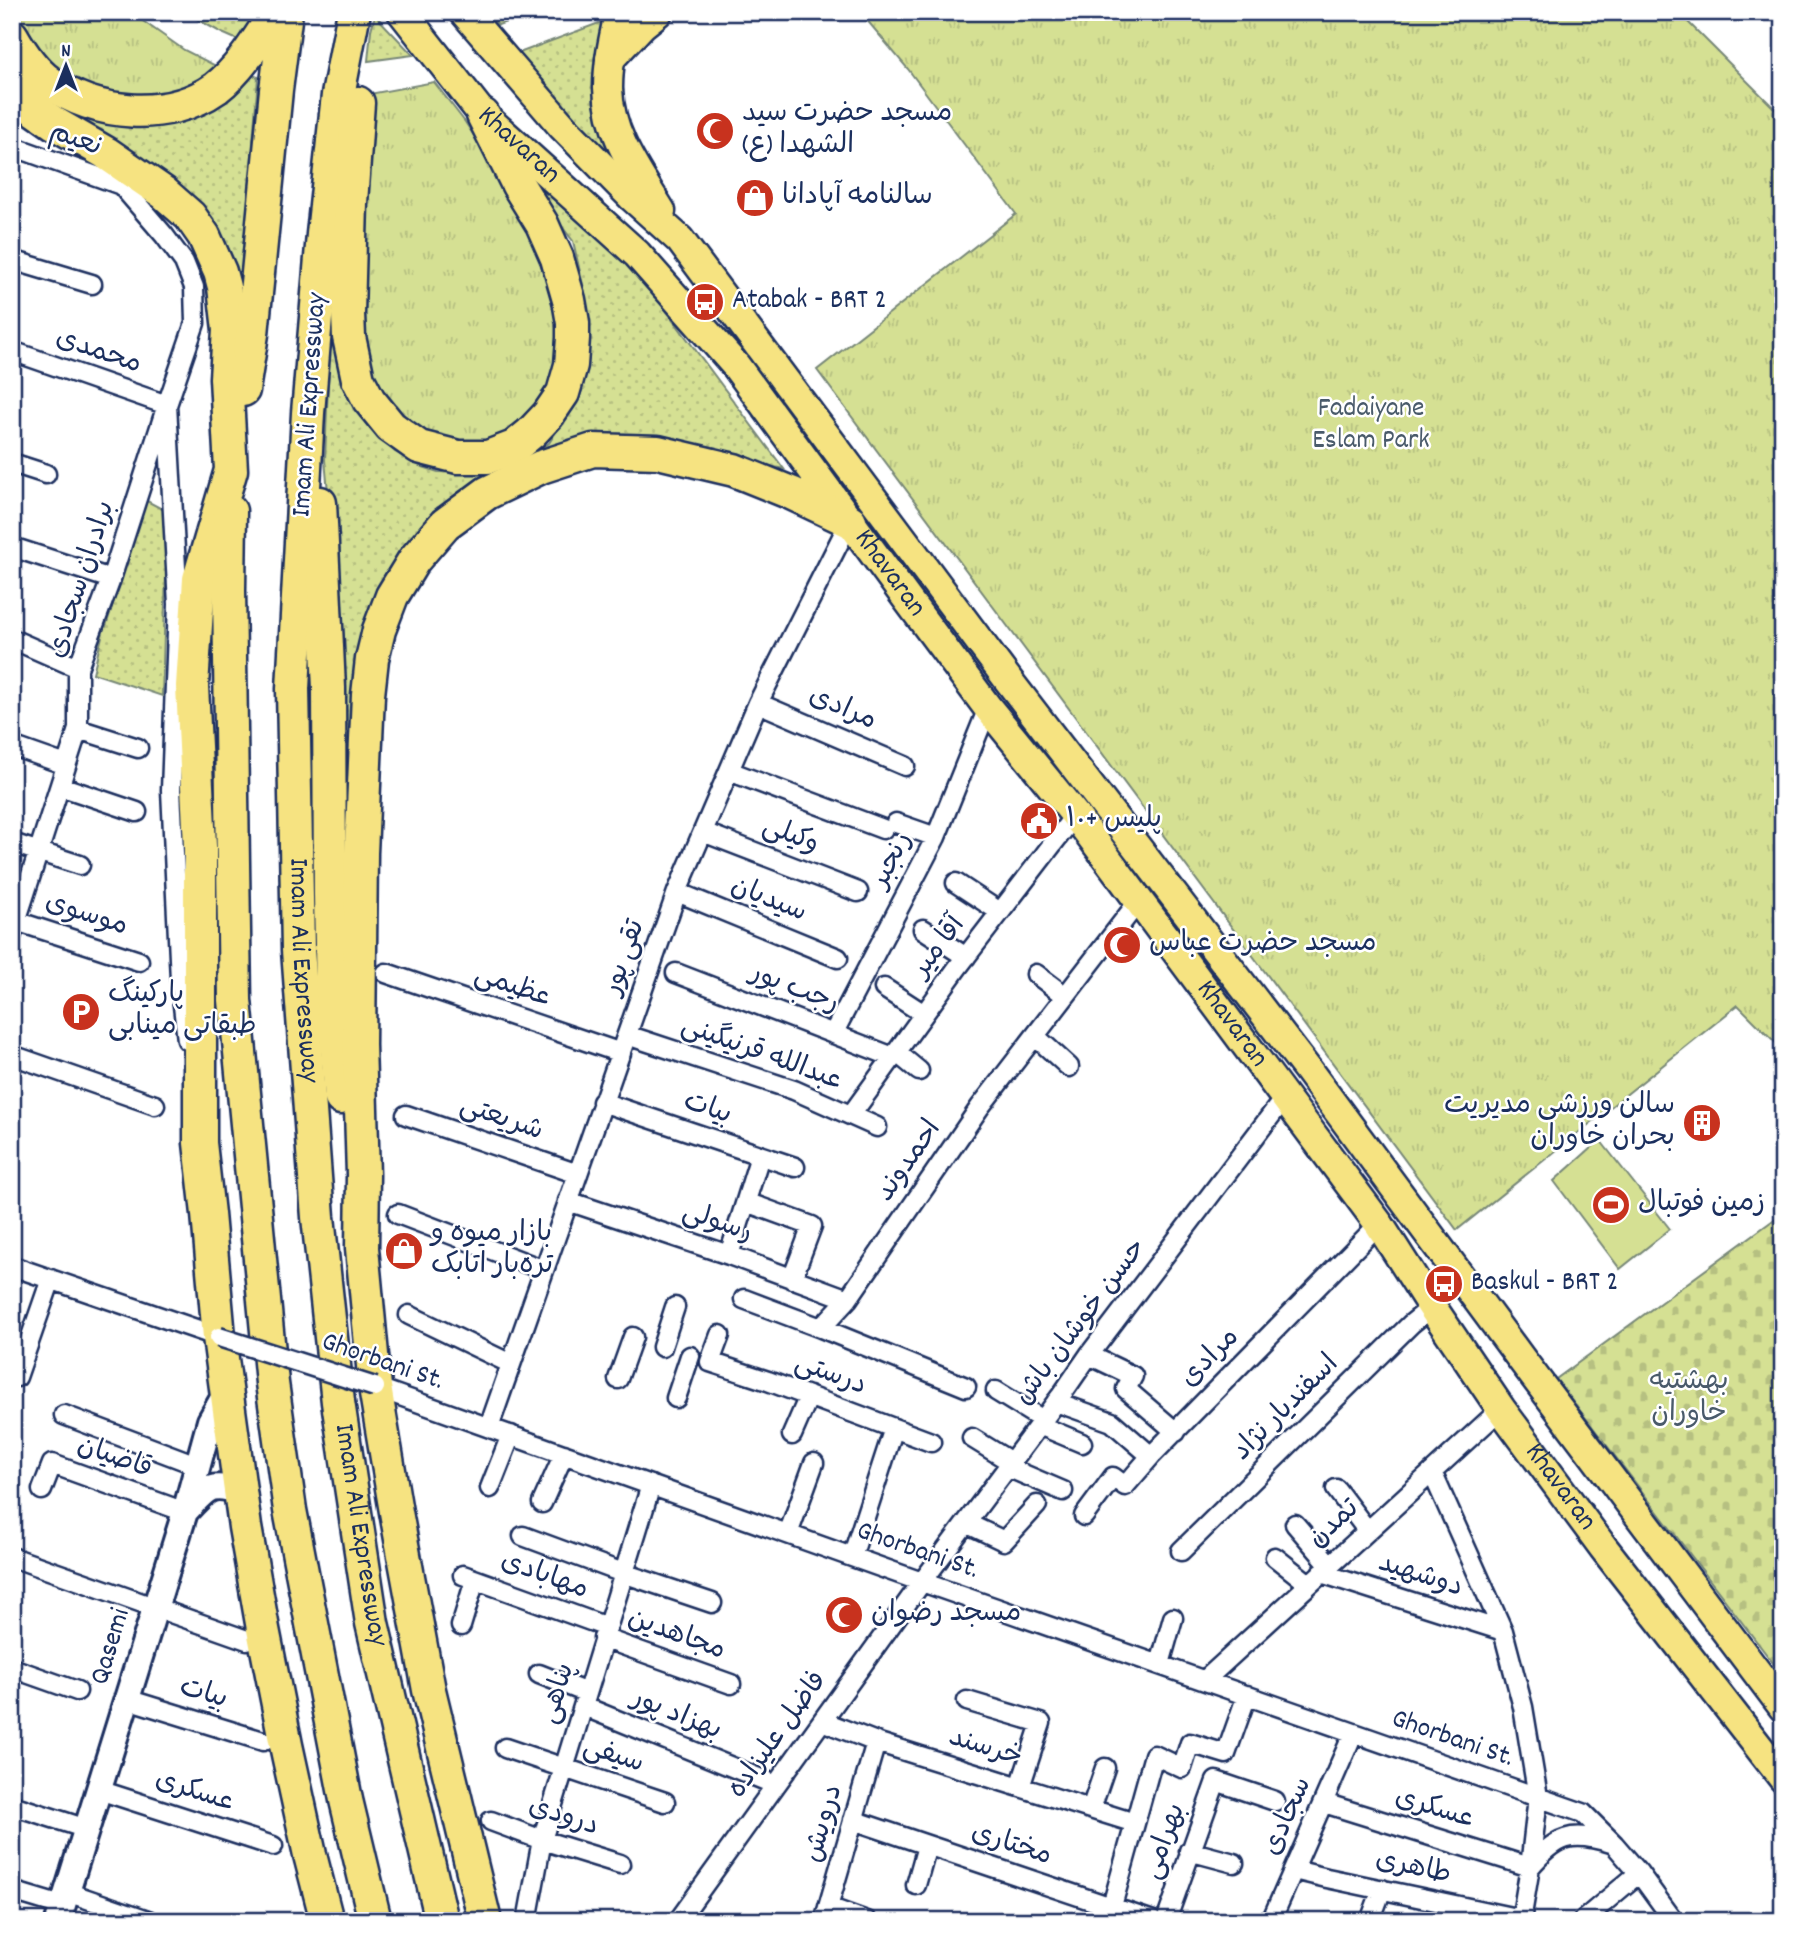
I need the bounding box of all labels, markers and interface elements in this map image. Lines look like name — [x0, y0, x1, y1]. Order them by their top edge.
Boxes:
north arrow — [32, 32, 102, 102]
text: N — [61, 39, 71, 66]
place label: مسجد حضرت سید الشهدا (ع) — [742, 95, 952, 167]
street label: Khavaran — [467, 98, 568, 195]
mosque icon: مسجد حضرت سید الشهدا (ع) — [694, 110, 736, 152]
street label: نعیم — [43, 113, 107, 169]
shop icon: سالنامه آپادانا — [734, 177, 776, 219]
place label: سالنامه آپادانا — [782, 178, 933, 218]
bus stop icon: Atabak - BRT 2 — [684, 281, 726, 323]
place label: Atabak - BRT 2 — [732, 282, 887, 322]
street label: Imam Ali Expressway — [283, 291, 339, 519]
street label: محمدی — [50, 320, 146, 386]
park label: Fadaiyane Eslam Park — [1312, 390, 1430, 462]
street label: برادران سجادی — [39, 496, 127, 664]
street label: Khavaran — [843, 522, 934, 626]
street label: مرادی — [802, 678, 882, 742]
public building icon: پلیس +۱۰ — [1018, 800, 1060, 842]
place label: پلیس +۱۰ — [1066, 801, 1162, 841]
street label: وکیلی — [756, 808, 824, 866]
street label: رنجبر — [861, 826, 924, 898]
street label: Imam Ali Expressway — [276, 858, 328, 1085]
street label: سیدیان — [724, 868, 812, 934]
street label: موسوی — [39, 884, 133, 948]
street label: آقا میر — [902, 908, 977, 989]
street label: تقی پور — [594, 914, 658, 1003]
mosque icon: مسجد حضرت عباس — [1101, 924, 1143, 966]
place label: مسجد حضرت عباس — [1149, 925, 1377, 965]
street label: رجب پور — [742, 954, 844, 1025]
street label: عظیمی — [468, 956, 556, 1020]
street label: Khavaran — [1185, 973, 1277, 1077]
place label: پارکینگ طبقاتی مینابی — [108, 975, 257, 1048]
parking icon: پارکینگ طبقاتی مینابی — [60, 991, 102, 1033]
street label: عبدالله قرنیگینی — [675, 1006, 847, 1103]
street label: بیات — [677, 1083, 737, 1137]
street label: شریعتی — [454, 1087, 548, 1153]
place label: سالن ورزشی مدیریت بحران خاوران — [1444, 1087, 1675, 1159]
building icon: سالن ورزشی مدیریت بحران خاوران — [1681, 1102, 1723, 1144]
street label: احمدوند — [867, 1113, 953, 1211]
sports icon: زمین فوتبال — [1590, 1184, 1632, 1226]
place label: زمین فوتبال — [1638, 1185, 1765, 1225]
street label: رسولی — [676, 1193, 758, 1255]
place label: بازار میوه و تره‌بار اتابک — [429, 1215, 554, 1287]
shop icon: بازار میوه و تره‌بار اتابک — [383, 1230, 425, 1272]
street label: حسن خوشان باش — [1006, 1231, 1158, 1415]
bus stop icon: Baskul - BRT 2 — [1423, 1263, 1465, 1305]
place label: Baskul - BRT 2 — [1471, 1264, 1619, 1304]
street label: مرادی — [1172, 1320, 1250, 1398]
street label: Ghorbani St. — [316, 1323, 448, 1403]
street label: درستی — [788, 1345, 872, 1407]
street label: اسفندیار نژاد — [1224, 1346, 1350, 1472]
park label: بهشتیه خاوران — [1649, 1363, 1729, 1435]
street label: Imam Ali Expressway — [322, 1421, 397, 1651]
street label: قاضیان — [71, 1427, 157, 1491]
street label: Khavaran — [1513, 1436, 1605, 1540]
street label: تمدن — [1300, 1490, 1370, 1559]
street label: Ghorbani St. — [851, 1512, 983, 1592]
street label: مهابادی — [494, 1543, 594, 1611]
street label: دوشهید — [1372, 1545, 1468, 1609]
mosque icon: مسجد رضوان — [823, 1594, 865, 1636]
place label: مسجد رضوان — [871, 1595, 1021, 1635]
street label: مجاهدین — [621, 1600, 731, 1672]
street label: Qasemi — [81, 1604, 143, 1690]
street label: پناهی — [531, 1659, 587, 1729]
street label: فاضل علیزاده — [719, 1664, 839, 1808]
street label: بیات — [174, 1669, 232, 1721]
street label: بهزاد پور — [623, 1679, 727, 1752]
street label: Ghorbani St. — [1386, 1700, 1518, 1780]
street label: خرسند — [943, 1719, 1027, 1779]
street label: سیفی — [577, 1728, 649, 1786]
street label: عسکری — [149, 1761, 239, 1825]
street label: سجادی — [1254, 1771, 1324, 1863]
street label: عسکری — [1389, 1779, 1479, 1841]
street label: درویش — [795, 1780, 855, 1868]
street label: درودی — [523, 1788, 603, 1848]
street label: بهرامی — [1134, 1798, 1198, 1886]
street label: مختاری — [965, 1814, 1057, 1878]
street label: طاهری — [1371, 1841, 1455, 1897]

